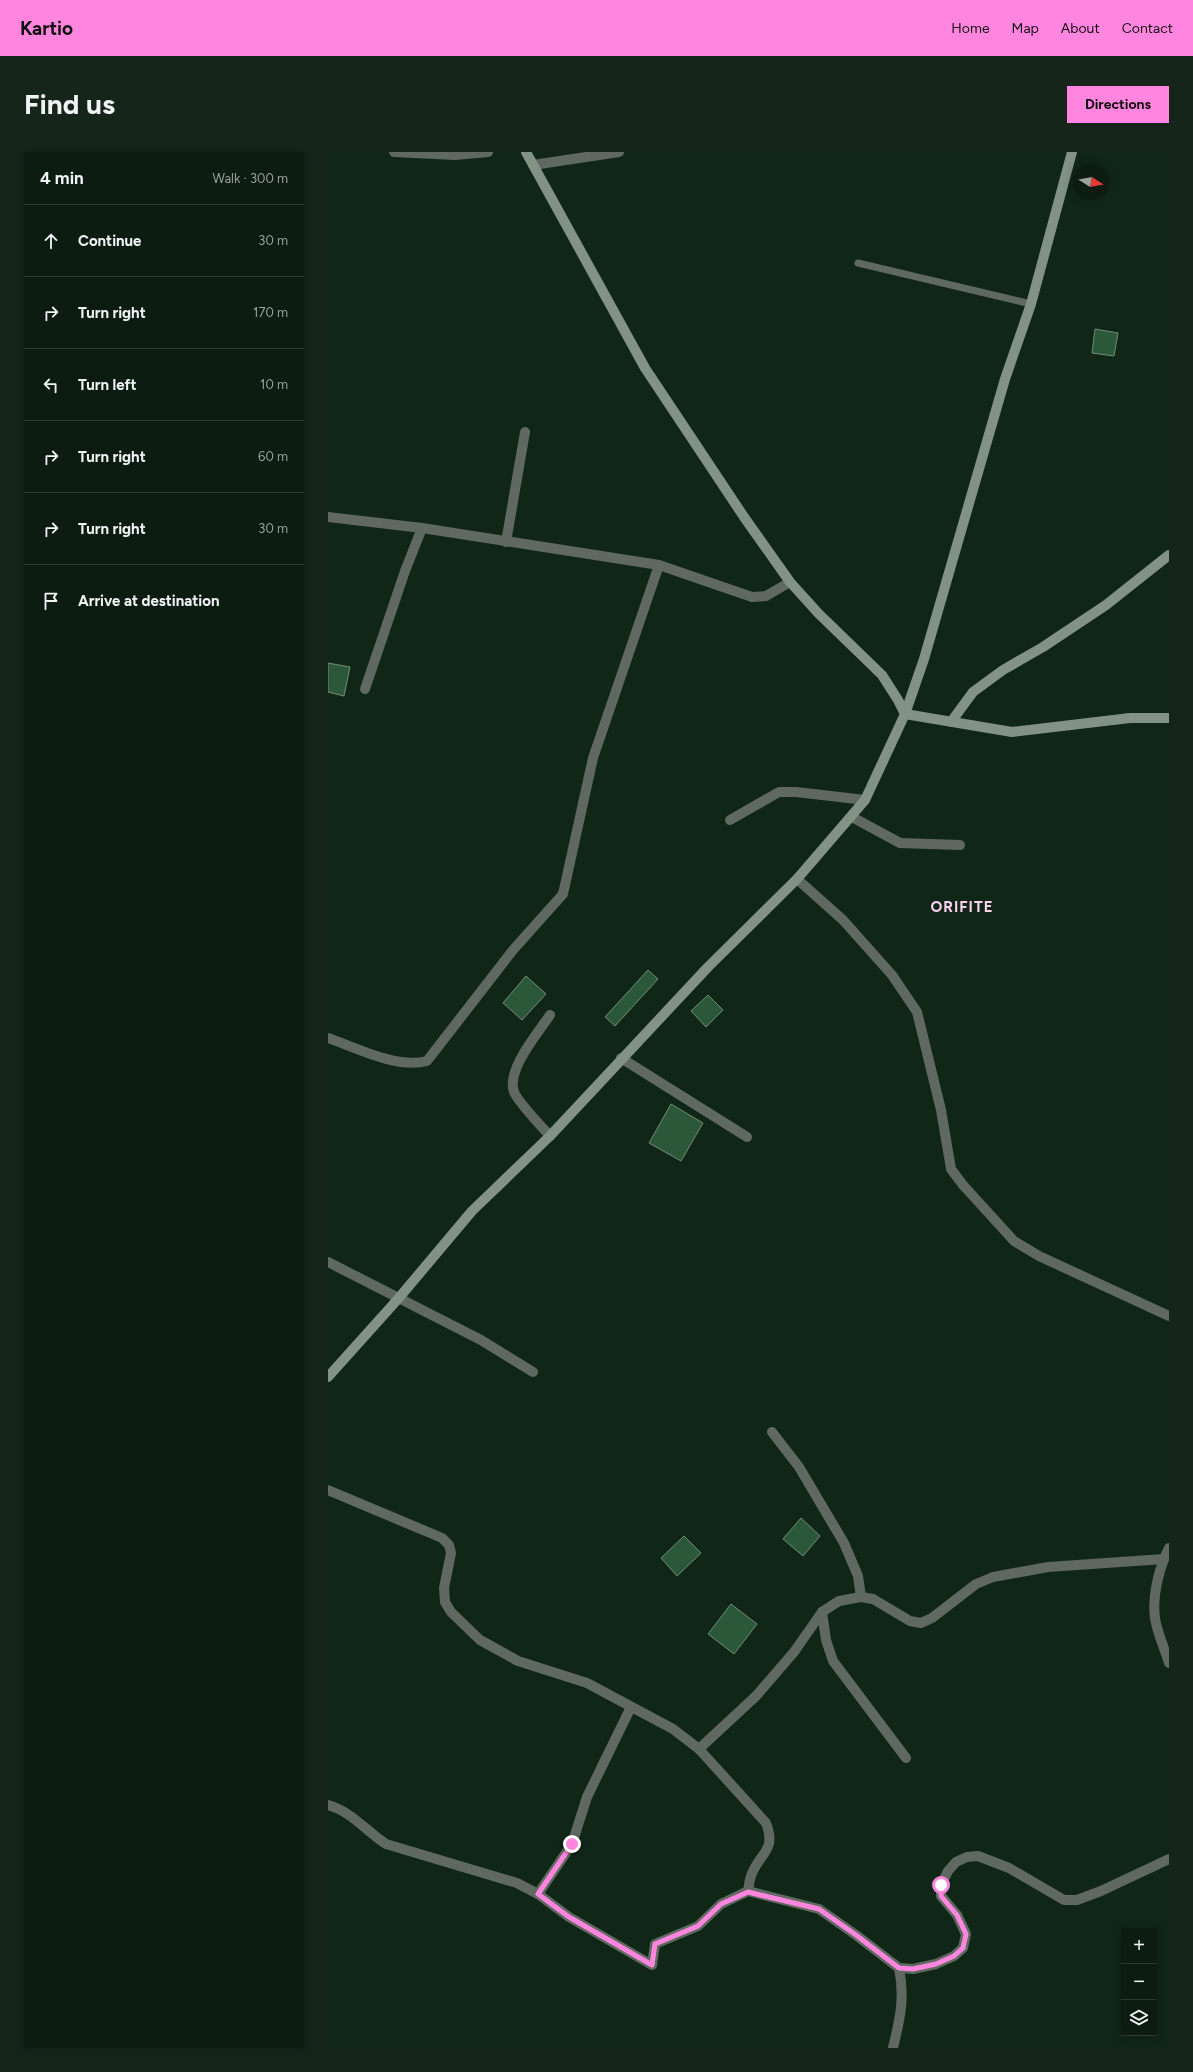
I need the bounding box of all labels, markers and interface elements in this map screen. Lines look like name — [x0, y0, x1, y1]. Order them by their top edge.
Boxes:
text: Kartio — [20, 17, 73, 40]
text: Home — [951, 20, 990, 37]
text: Map — [1012, 20, 1039, 37]
text: About — [1061, 20, 1100, 37]
text: Contact — [1122, 20, 1173, 37]
button: Directions — [1067, 86, 1169, 123]
text: Find us — [24, 87, 115, 121]
north arrow — [1073, 164, 1109, 200]
text: 4 min — [40, 168, 84, 188]
text: Walk · 300 m — [213, 171, 288, 186]
icon: ahead — [40, 230, 62, 252]
text: Continue — [78, 232, 141, 250]
text: 30 m — [258, 233, 288, 248]
icon: right — [40, 302, 62, 324]
text: Turn right — [78, 304, 146, 322]
text: 170 m — [253, 305, 288, 320]
icon: left — [40, 374, 62, 396]
text: Turn left — [78, 376, 136, 394]
text: 10 m — [260, 377, 288, 392]
icon: right — [40, 446, 62, 468]
text: Turn right — [78, 448, 146, 466]
text: 60 m — [258, 449, 288, 464]
icon: right — [40, 518, 62, 540]
text: Turn right — [78, 520, 146, 538]
text: 30 m — [258, 521, 288, 536]
icon: arrive — [40, 590, 62, 612]
text: Arrive at destination — [78, 592, 219, 610]
district label: ORIFITE — [930, 898, 994, 916]
route end — [563, 1835, 581, 1853]
route start — [932, 1876, 950, 1894]
map controls — [1121, 1928, 1157, 2036]
button: + — [1121, 1928, 1157, 1964]
button: − — [1121, 1964, 1157, 2000]
button: layers — [1121, 2000, 1157, 2036]

